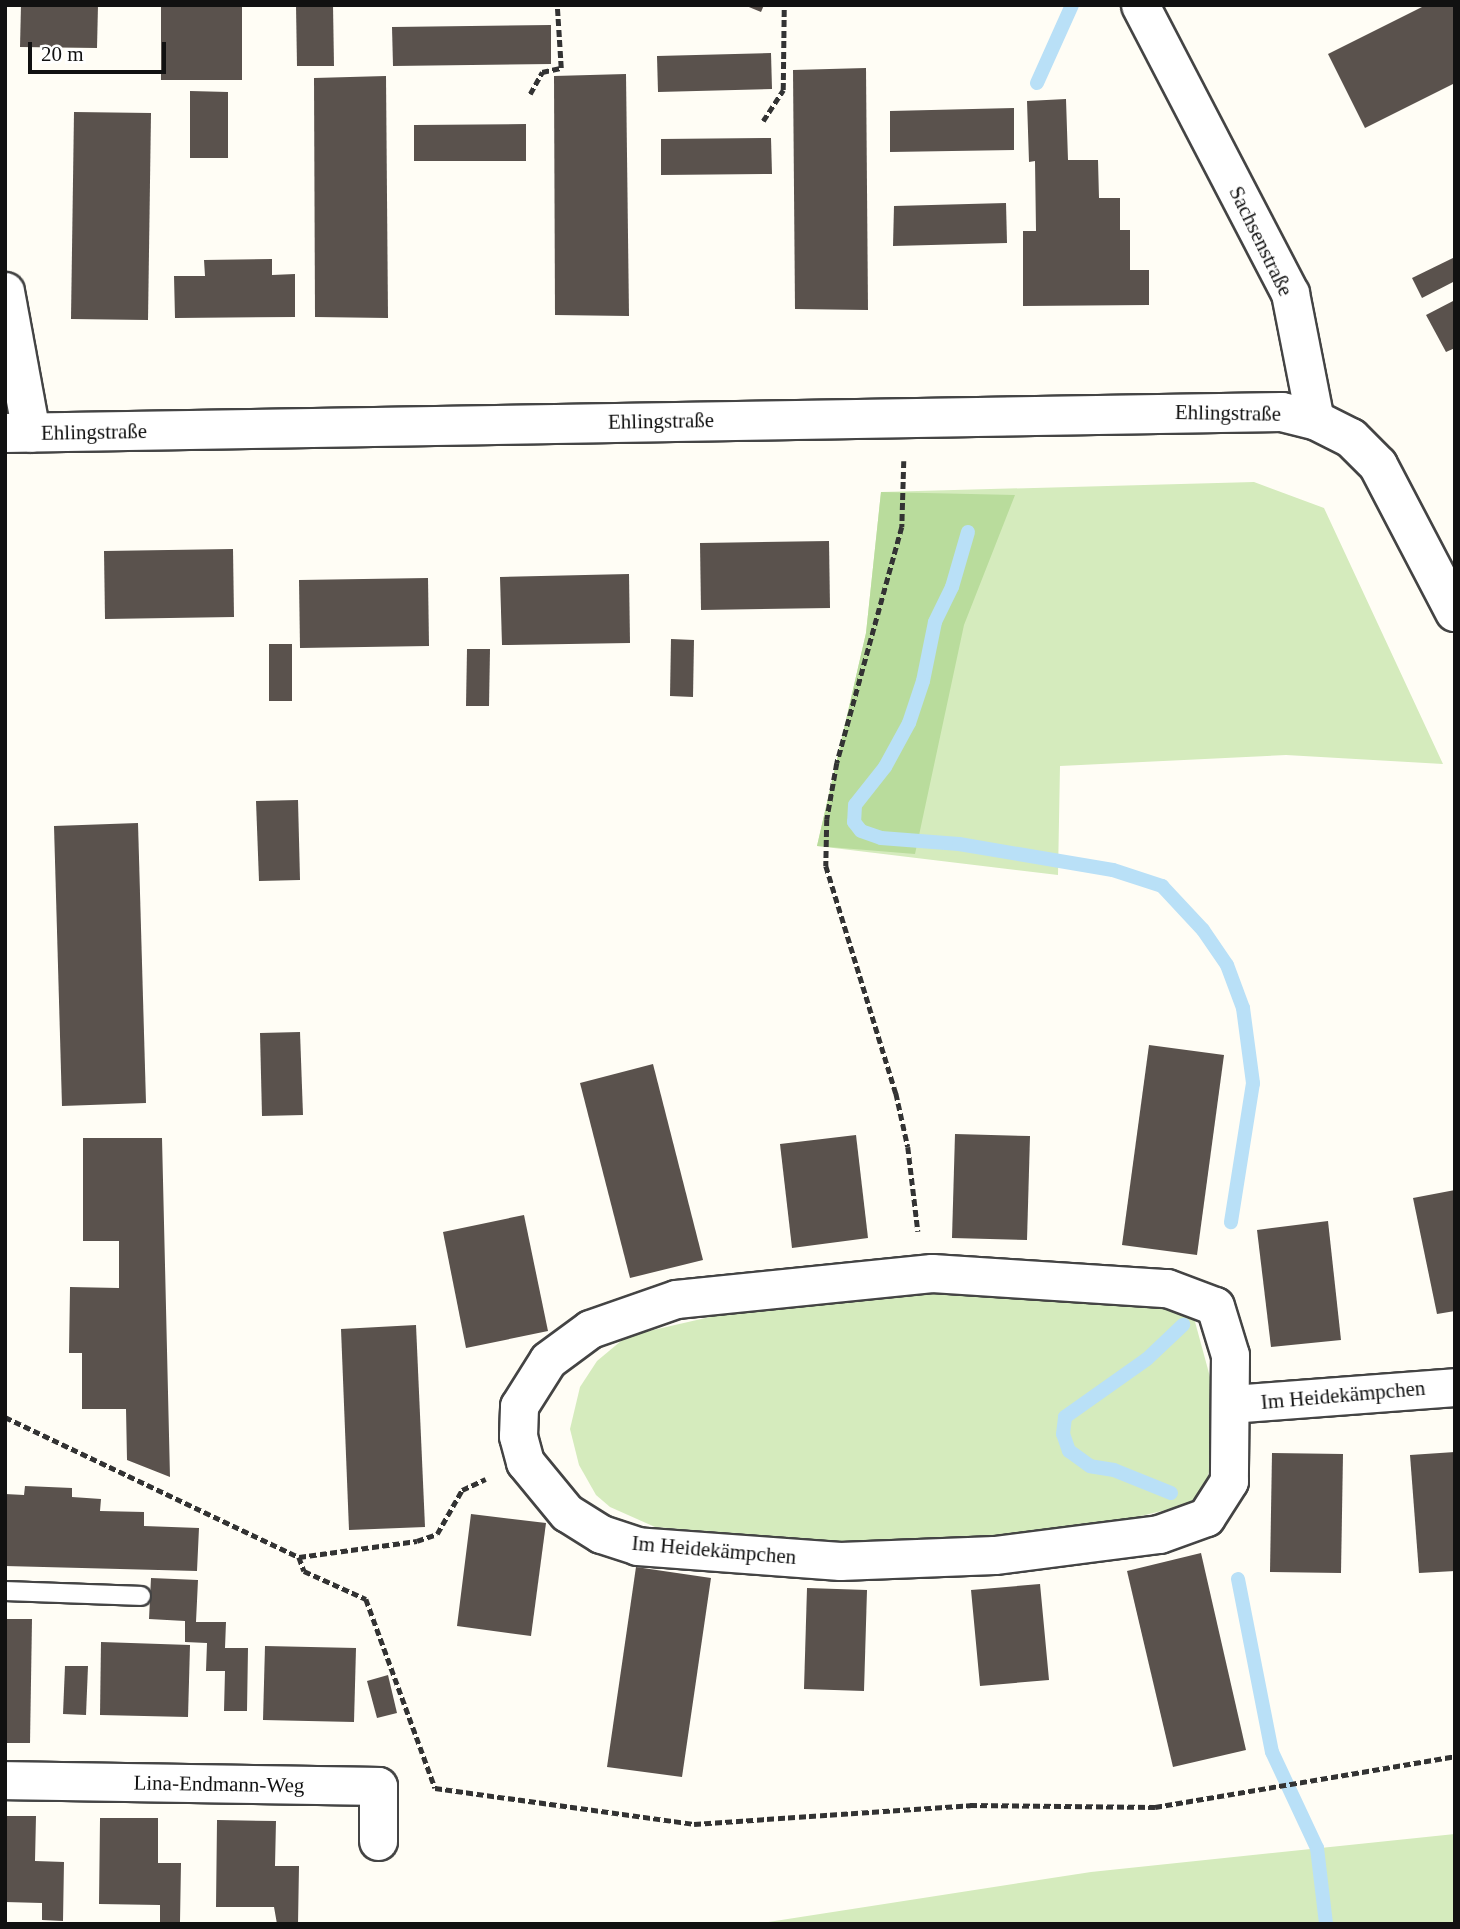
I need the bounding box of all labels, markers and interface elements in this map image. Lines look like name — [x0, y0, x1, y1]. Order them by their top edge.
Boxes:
scale bar — [32, 28, 170, 72]
text: 20 m — [41, 42, 84, 66]
street label: Sachsenstraße — [1224, 182, 1298, 300]
street label: Ehlingstraße — [1175, 399, 1281, 427]
street label: Ehlingstraße — [608, 407, 714, 435]
street label: Ehlingstraße — [41, 418, 147, 446]
street label: Im Heidekämpchen — [1260, 1375, 1426, 1415]
street label: Im Heidekämpchen — [631, 1530, 797, 1570]
street label: Lina-Endmann-Weg — [133, 1770, 305, 1798]

